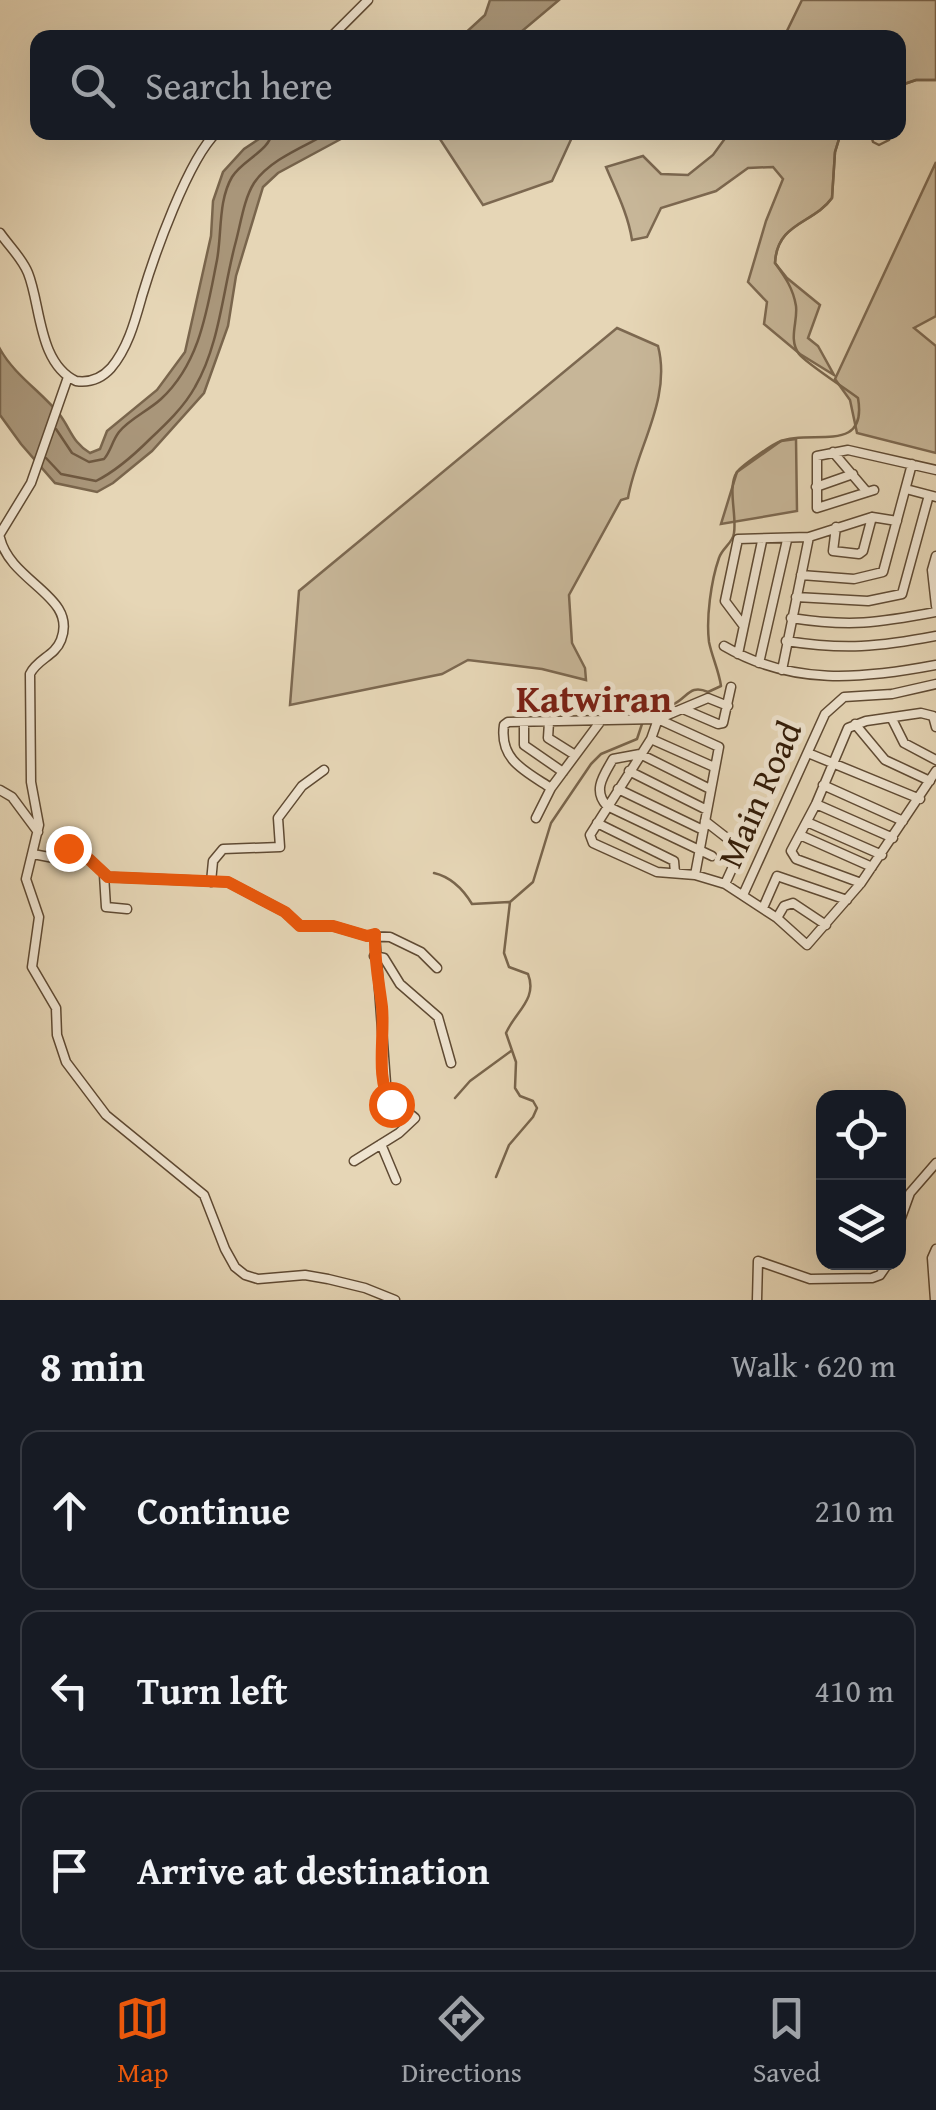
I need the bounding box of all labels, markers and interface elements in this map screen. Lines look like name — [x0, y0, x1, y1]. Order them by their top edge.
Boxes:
search box — [30, 30, 906, 140]
text: Search here — [145, 57, 333, 113]
icon: search — [65, 58, 120, 113]
district label: Katwiran — [516, 670, 673, 726]
street label: Main Road — [704, 712, 814, 875]
route end — [46, 826, 92, 872]
route start — [369, 1082, 415, 1128]
map controls — [816, 1090, 906, 1270]
button: locate — [816, 1090, 906, 1180]
button: layers — [816, 1180, 906, 1270]
text: 8 min — [40, 1335, 145, 1396]
text: Walk · 620 m — [731, 1342, 896, 1389]
text: Continue — [137, 1482, 290, 1538]
icon: ahead — [42, 1483, 97, 1538]
text: 210 m — [815, 1487, 894, 1534]
text: Turn left — [137, 1662, 288, 1718]
icon: left — [42, 1663, 97, 1718]
text: 410 m — [815, 1667, 894, 1714]
text: Arrive at destination — [137, 1842, 490, 1898]
icon: arrive — [42, 1843, 97, 1898]
tab: Map — [115, 1991, 170, 2092]
tab: Directions — [401, 1991, 522, 2092]
tab: Saved — [753, 1991, 821, 2092]

